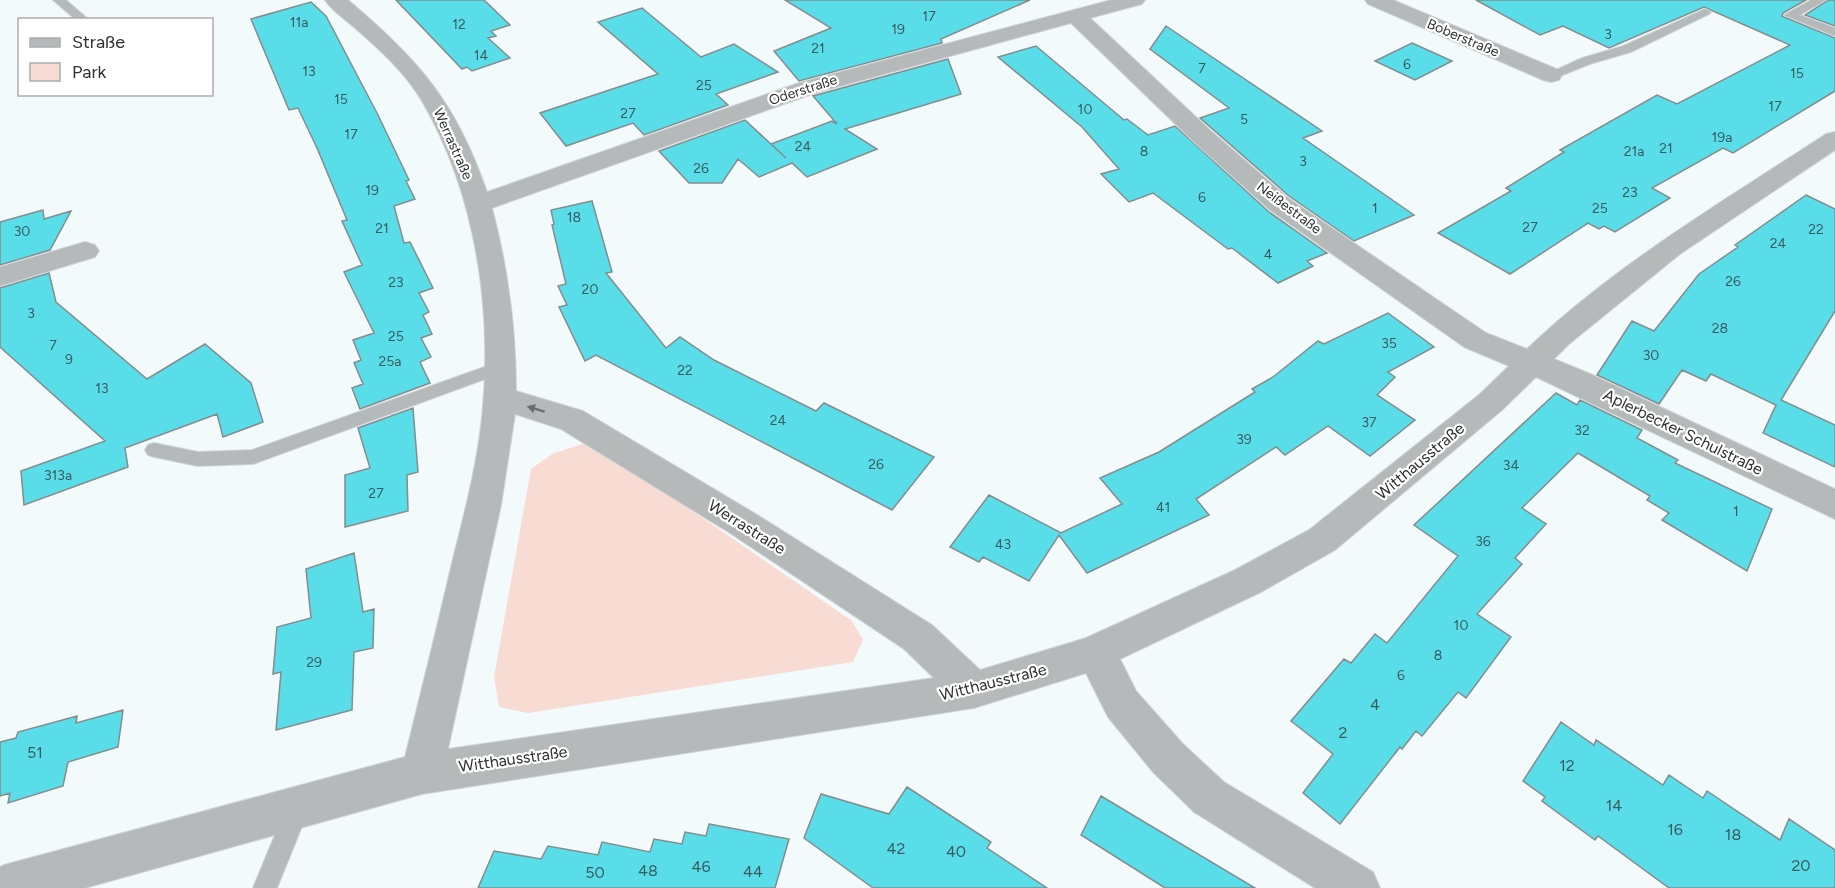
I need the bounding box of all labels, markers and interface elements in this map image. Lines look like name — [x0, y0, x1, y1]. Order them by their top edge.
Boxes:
house number: 17 — [922, 8, 936, 25]
house number: 11a — [290, 14, 308, 31]
street label: Boberstraße — [1424, 15, 1502, 61]
house number: 12 — [452, 16, 466, 33]
legend — [18, 18, 213, 96]
house number: 19 — [891, 21, 905, 38]
house number: 3 — [1604, 26, 1612, 43]
text: Straße — [72, 31, 125, 53]
house number: 21 — [811, 40, 825, 57]
house number: 14 — [474, 47, 489, 64]
house number: 6 — [1403, 56, 1411, 73]
house number: 7 — [1198, 60, 1206, 77]
text: Park — [72, 61, 107, 83]
house number: 13 — [302, 63, 316, 80]
house number: 15 — [1790, 65, 1804, 82]
street label: Oderstraße — [767, 71, 840, 109]
house number: 25 — [696, 77, 712, 94]
house number: 15 — [334, 91, 348, 108]
house number: 17 — [1768, 98, 1782, 115]
house number: 10 — [1078, 101, 1092, 118]
house number: 27 — [620, 105, 636, 122]
street label: Werrastraße — [430, 106, 476, 183]
house number: 5 — [1240, 111, 1248, 128]
house number: 17 — [344, 126, 358, 143]
house number: 19a — [1712, 129, 1732, 146]
house number: 24 — [795, 138, 812, 155]
house number: 21 — [1659, 140, 1673, 157]
house number: 8 — [1140, 143, 1148, 160]
house number: 21a — [1624, 143, 1644, 160]
house number: 3 — [1299, 153, 1307, 170]
house number: 26 — [693, 160, 709, 177]
street label: Neißestraße — [1253, 178, 1325, 238]
house number: 19 — [365, 182, 379, 199]
house number: 23 — [1622, 184, 1638, 201]
house number: 6 — [1198, 189, 1206, 206]
house number: 1 — [1372, 200, 1378, 217]
house number: 25 — [1592, 200, 1608, 217]
house number: 18 — [567, 209, 581, 226]
house number: 27 — [1522, 219, 1538, 236]
house number: 21 — [375, 220, 389, 237]
house number: 22 — [1808, 221, 1824, 238]
house number: 30 — [14, 223, 30, 240]
house number: 24 — [1770, 235, 1787, 252]
house number: 4 — [1264, 246, 1273, 263]
house number: 26 — [1725, 273, 1741, 290]
house number: 23 — [388, 274, 404, 291]
house number: 20 — [582, 281, 598, 298]
house number: 3 — [27, 305, 35, 322]
house number: 28 — [1712, 320, 1728, 337]
house number: 25 — [388, 328, 404, 345]
house number: 35 — [1381, 335, 1397, 352]
house number: 7 — [49, 337, 57, 354]
house number: 30 — [1643, 347, 1659, 364]
house number: 9 — [65, 351, 73, 368]
house number: 25a — [378, 353, 402, 370]
house number: 22 — [677, 362, 693, 379]
house number: 13 — [95, 380, 109, 397]
street label: Aplerbecker Schulstraße — [1600, 385, 1766, 479]
one-way arrow — [527, 404, 545, 413]
house number: 24 — [770, 412, 787, 429]
house number: 37 — [1361, 414, 1377, 431]
street label: Witthausstraße — [1372, 418, 1468, 503]
house number: 32 — [1574, 422, 1590, 439]
house number: 39 — [1236, 431, 1252, 448]
house number: 26 — [868, 456, 884, 473]
house number: 34 — [1503, 457, 1519, 474]
house number: 313a — [44, 467, 72, 484]
house number: 27 — [368, 485, 384, 502]
street label: Werrastraße — [705, 496, 789, 558]
house number: 41 — [1156, 499, 1170, 516]
house number: 1 — [1733, 503, 1739, 520]
house number: 36 — [1475, 533, 1491, 550]
house number: 43 — [995, 536, 1011, 553]
house number: 10 — [1454, 617, 1468, 634]
house number: 8 — [1434, 647, 1442, 664]
house number: 29 — [306, 654, 322, 671]
street label: Witthausstraße — [938, 659, 1049, 704]
house number: 6 — [1397, 667, 1405, 684]
house number: 4 — [1370, 695, 1380, 714]
house number: 2 — [1339, 723, 1347, 742]
street label: Witthausstraße — [457, 742, 569, 776]
house number: 51 — [27, 743, 43, 762]
house number: 12 — [1559, 756, 1575, 775]
house number: 14 — [1606, 796, 1622, 815]
house number: 16 — [1667, 820, 1683, 839]
house number: 18 — [1725, 825, 1741, 844]
house number: 42 — [887, 839, 905, 858]
house number: 40 — [946, 842, 966, 861]
house number: 20 — [1791, 856, 1811, 875]
house number: 46 — [692, 857, 711, 876]
house number: 48 — [638, 861, 658, 880]
house number: 44 — [743, 862, 763, 881]
house number: 50 — [585, 863, 605, 882]

